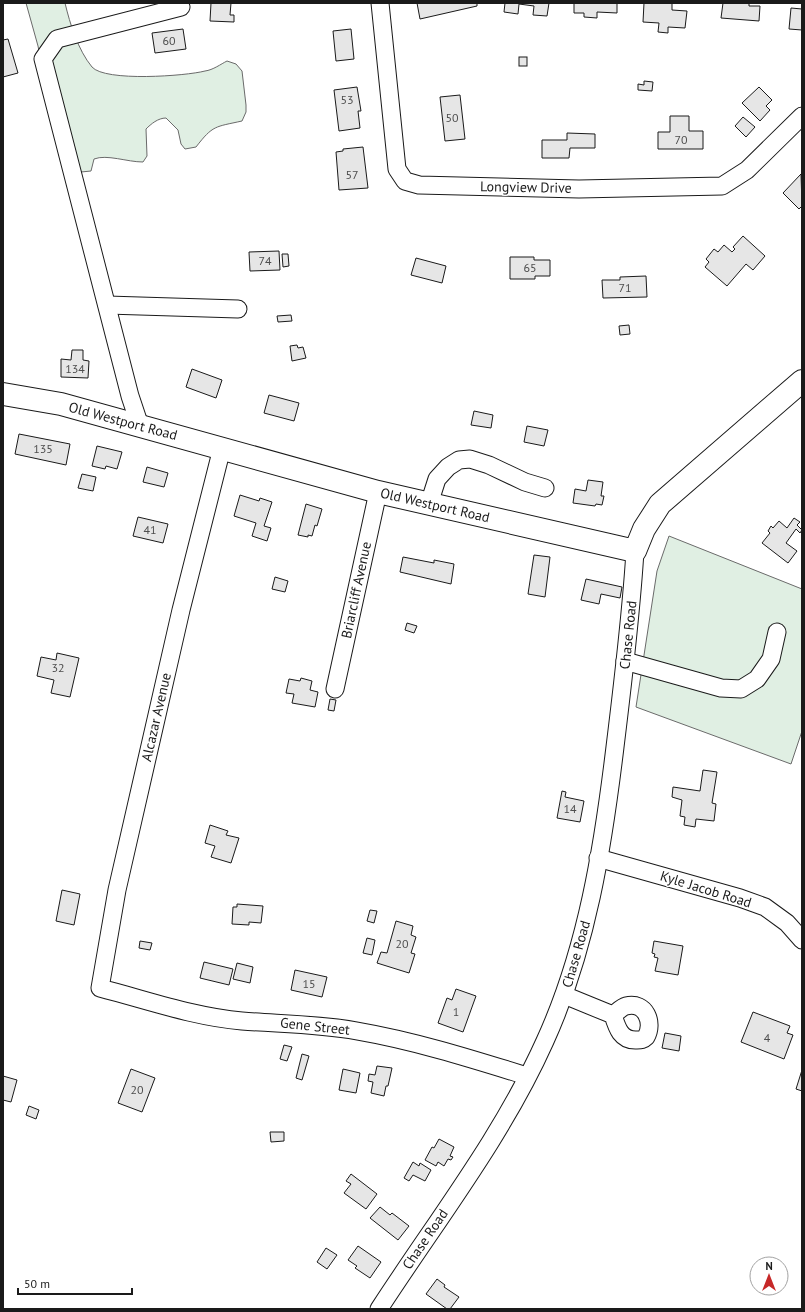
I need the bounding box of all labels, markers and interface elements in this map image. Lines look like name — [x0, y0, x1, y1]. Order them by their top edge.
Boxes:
house number: 60 — [162, 33, 176, 48]
house number: 53 — [340, 92, 354, 107]
house number: 50 — [445, 110, 459, 125]
house number: 70 — [674, 132, 688, 147]
house number: 57 — [345, 167, 359, 182]
street label: Longview Drive — [480, 177, 572, 197]
house number: 74 — [258, 253, 272, 268]
house number: 65 — [523, 260, 537, 275]
house number: 71 — [618, 280, 632, 295]
house number: 134 — [65, 361, 85, 376]
street label: Old Westport Road — [67, 398, 179, 444]
house number: 135 — [33, 441, 53, 456]
street label: Old Westport Road — [379, 484, 491, 526]
house number: 41 — [143, 522, 157, 537]
street label: Briarcliff Avenue — [337, 540, 375, 640]
street label: Chase Road — [615, 600, 641, 670]
house number: 32 — [51, 660, 65, 675]
street label: Alcazar Avenue — [137, 671, 175, 763]
house number: 14 — [563, 801, 577, 816]
street label: Kyle Jacob Road — [658, 867, 754, 911]
street label: Chase Road — [558, 918, 594, 990]
house number: 20 — [395, 936, 409, 951]
house number: 15 — [302, 976, 316, 991]
house number: 1 — [453, 1004, 459, 1019]
street label: Gene Street — [279, 1013, 351, 1039]
house number: 4 — [764, 1030, 771, 1045]
house number: 20 — [130, 1082, 144, 1097]
street label: Chase Road — [398, 1205, 452, 1273]
north arrow — [749, 1256, 789, 1296]
text: N — [765, 1259, 773, 1273]
scale bar — [18, 1270, 132, 1296]
text: 50 m — [24, 1276, 50, 1291]

